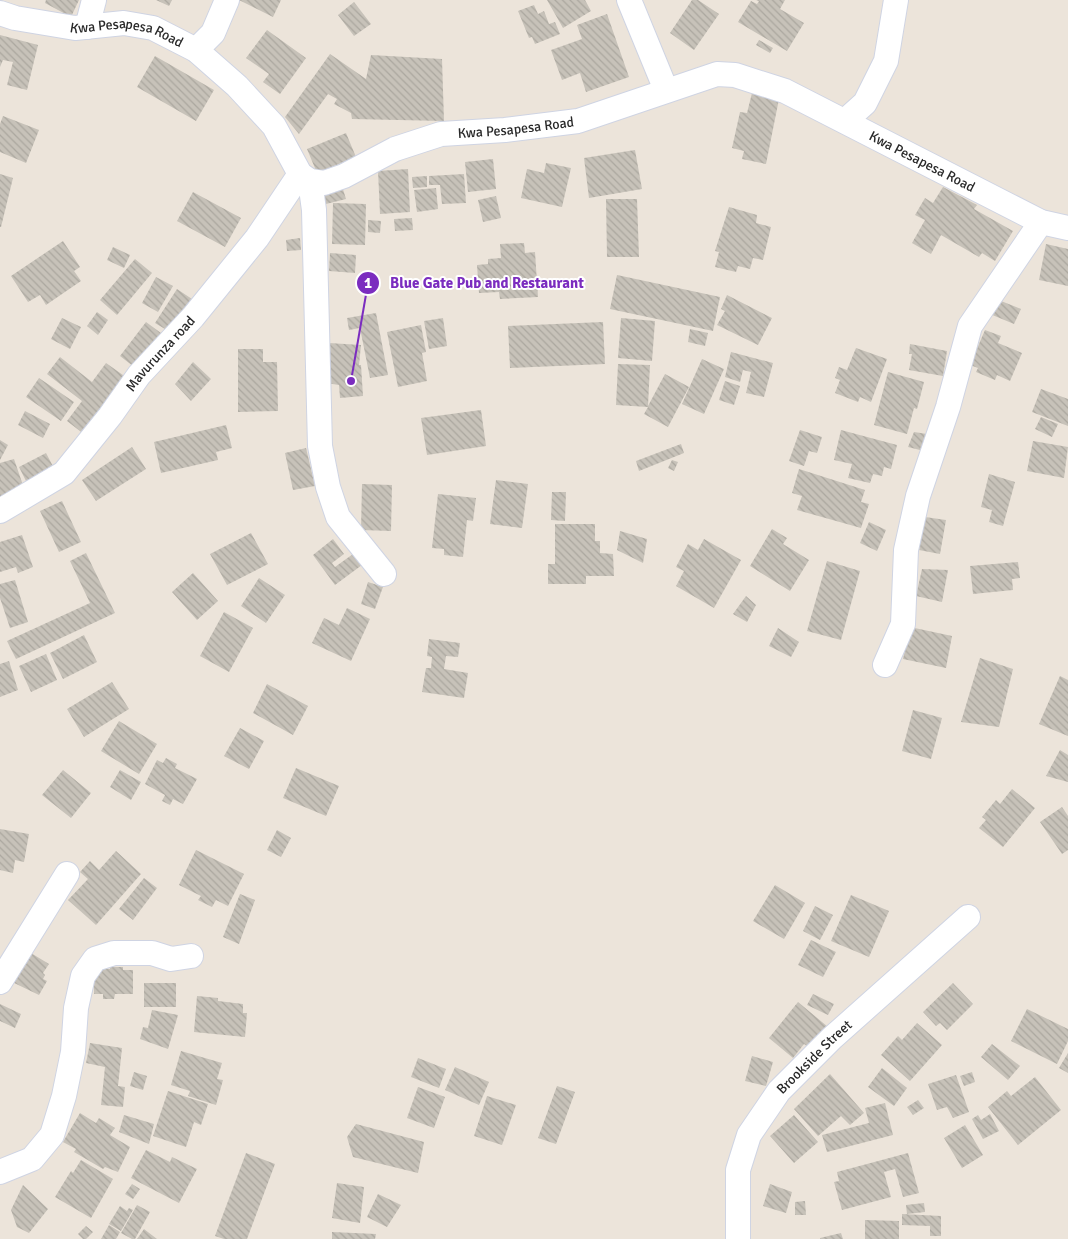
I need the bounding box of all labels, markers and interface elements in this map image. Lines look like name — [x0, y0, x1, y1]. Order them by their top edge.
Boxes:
street label: Kwa Pesapesa Road — [69, 15, 186, 51]
street label: Kwa Pesapesa Road — [457, 114, 575, 142]
street label: Kwa Pesapesa Road — [866, 128, 978, 196]
callout: Blue Gate Pub and Restaurant — [355, 268, 594, 298]
text: 1 — [364, 274, 372, 292]
text: Blue Gate Pub and Restaurant — [390, 274, 584, 292]
street label: Mavurunza road — [122, 312, 199, 395]
street label: Brookside Street — [773, 1016, 856, 1098]

